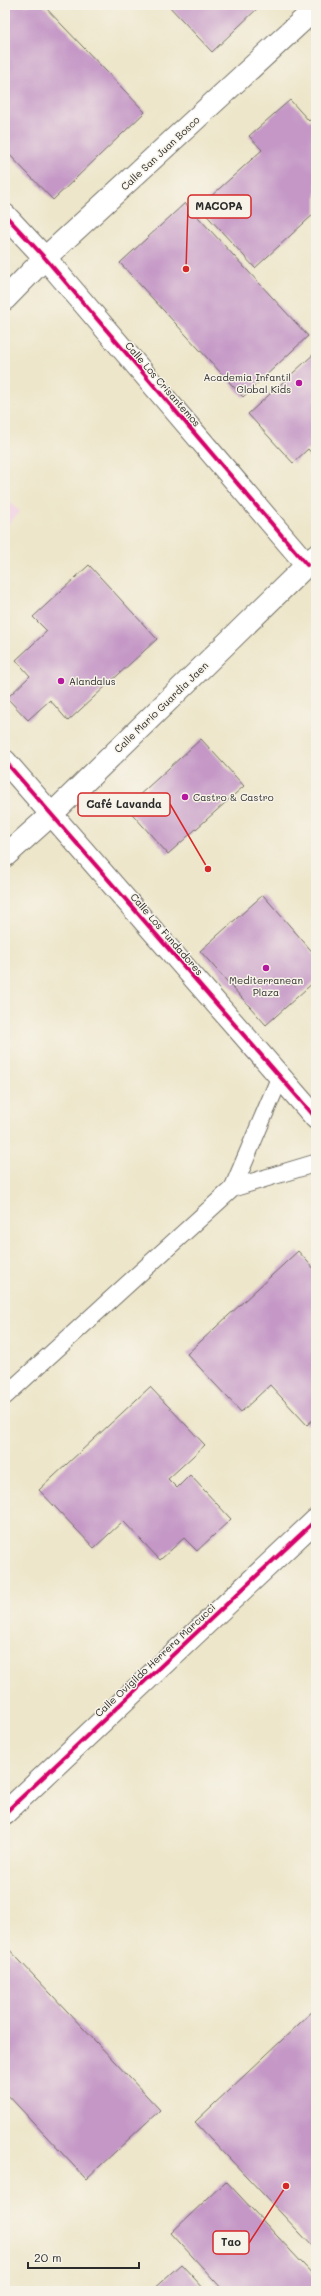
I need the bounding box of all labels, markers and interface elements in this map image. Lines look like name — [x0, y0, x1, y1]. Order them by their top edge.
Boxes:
street label: Calle San Juan Bosco — [118, 113, 203, 193]
callout: MACOPA — [188, 195, 251, 218]
text: MACOPA — [195, 198, 243, 213]
street label: Calle Los Crisantemos — [122, 339, 204, 430]
place label: Academia Infantil Global Kids — [203, 370, 291, 396]
marker: Academia Infantil Global Kids — [294, 378, 304, 388]
street label: Calle Mario Guardia Jaen — [111, 658, 211, 756]
place label: Alandalus — [69, 674, 116, 688]
marker: Alandalus — [56, 676, 66, 686]
place label: Castro & Castro — [193, 790, 274, 804]
marker: Castro & Castro — [180, 792, 190, 802]
callout: Café Lavanda — [78, 793, 170, 816]
text: Café Lavanda — [86, 796, 162, 811]
street label: Calle Los Fundadores — [127, 890, 207, 978]
marker: Mediterranean Plaza — [261, 963, 271, 973]
place label: Mediterranean Plaza — [229, 973, 303, 999]
street label: Calle Ovigildo Herrera Marcucci — [92, 1600, 218, 1720]
callout: Tao — [213, 2231, 249, 2254]
text: Tao — [221, 2234, 241, 2249]
scale bar — [28, 2244, 139, 2270]
text: 20 m — [34, 2249, 62, 2265]

